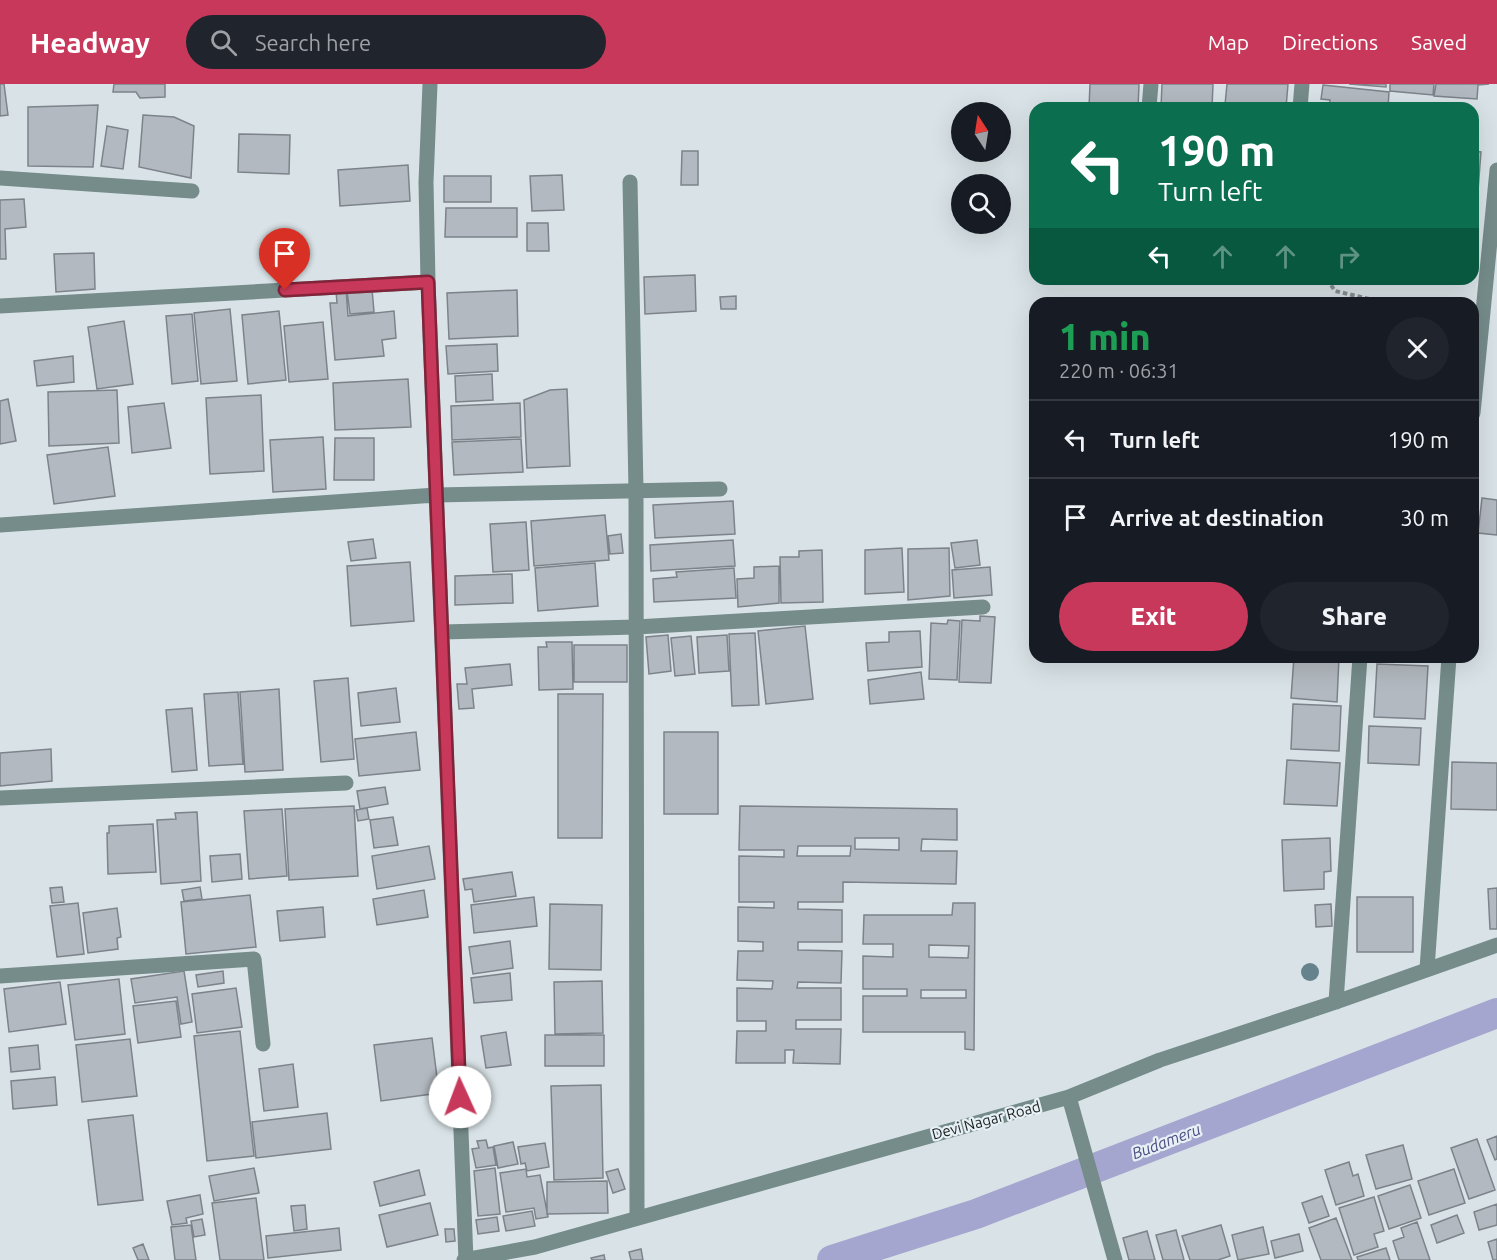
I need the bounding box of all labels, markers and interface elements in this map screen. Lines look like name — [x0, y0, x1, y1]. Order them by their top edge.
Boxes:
search box — [186, 15, 606, 69]
icon: search — [207, 26, 240, 59]
text: Headway — [30, 27, 150, 58]
text: Search here — [255, 30, 371, 55]
text: Map — [1208, 30, 1249, 54]
text: Directions — [1282, 30, 1378, 54]
text: Saved — [1411, 30, 1467, 54]
north arrow — [951, 102, 1011, 162]
map controls — [951, 102, 1011, 234]
icon: left — [1059, 126, 1137, 204]
text: 190 m — [1158, 127, 1275, 174]
button: search — [951, 174, 1011, 234]
text: Turn left — [1158, 176, 1262, 206]
pin — [259, 228, 310, 290]
icon: arrive — [268, 237, 301, 270]
icon: left — [1143, 240, 1176, 273]
icon: ahead — [1206, 240, 1239, 273]
icon: ahead — [1269, 240, 1302, 273]
icon: right — [1332, 240, 1365, 273]
text: 1 min — [1059, 316, 1151, 357]
button: close — [1386, 317, 1449, 380]
text: 220 m · 06:31 — [1059, 359, 1179, 382]
icon: left — [1059, 423, 1092, 456]
text: Turn left — [1110, 427, 1200, 452]
text: 190 m — [1388, 427, 1449, 452]
icon: arrive — [1059, 501, 1092, 534]
text: Arrive at destination — [1110, 505, 1324, 530]
text: 30 m — [1400, 505, 1449, 530]
button: Exit — [1059, 582, 1248, 651]
button: Share — [1260, 582, 1449, 651]
position arrow — [428, 1065, 492, 1129]
street label: Devi Nagar Road — [930, 1097, 1042, 1143]
water label: Budameru — [1129, 1120, 1203, 1162]

